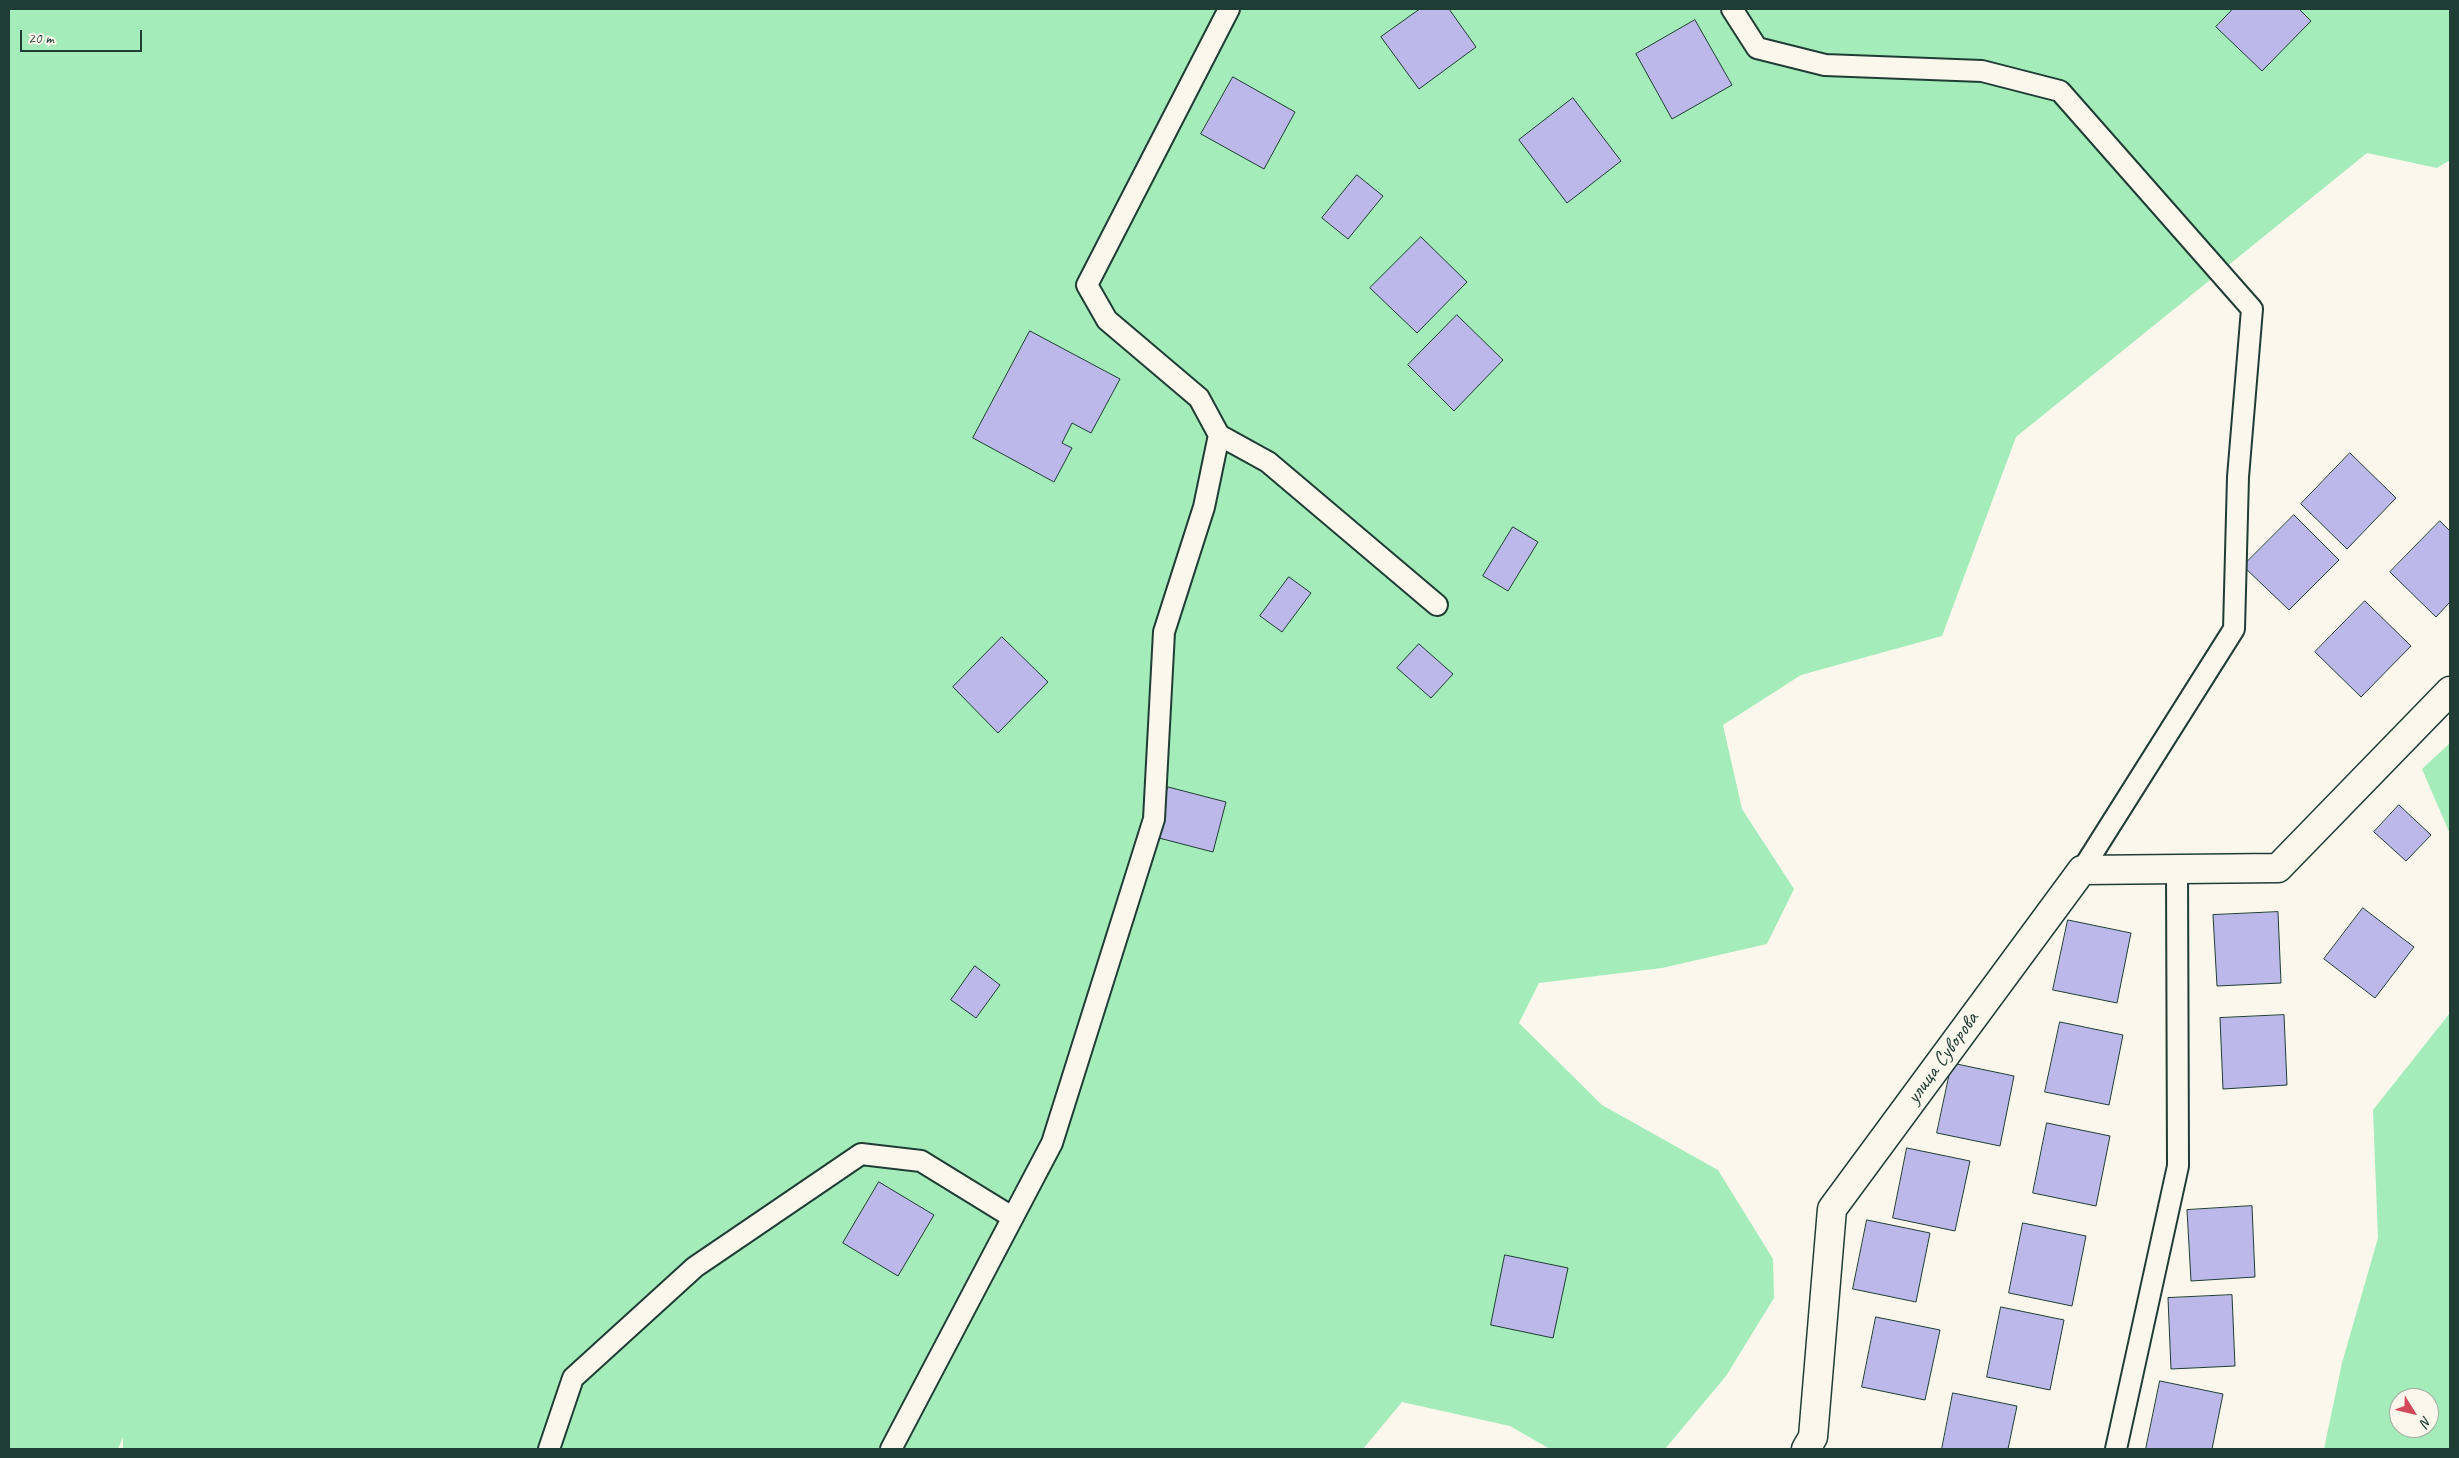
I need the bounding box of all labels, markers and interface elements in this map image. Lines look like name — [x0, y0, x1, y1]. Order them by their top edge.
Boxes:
scale bar — [22, 20, 145, 52]
text: 20 m — [28, 29, 54, 48]
street label: улица Суворова — [1901, 1007, 1985, 1109]
north arrow — [2389, 1388, 2439, 1438]
text: N — [2416, 1413, 2435, 1430]

